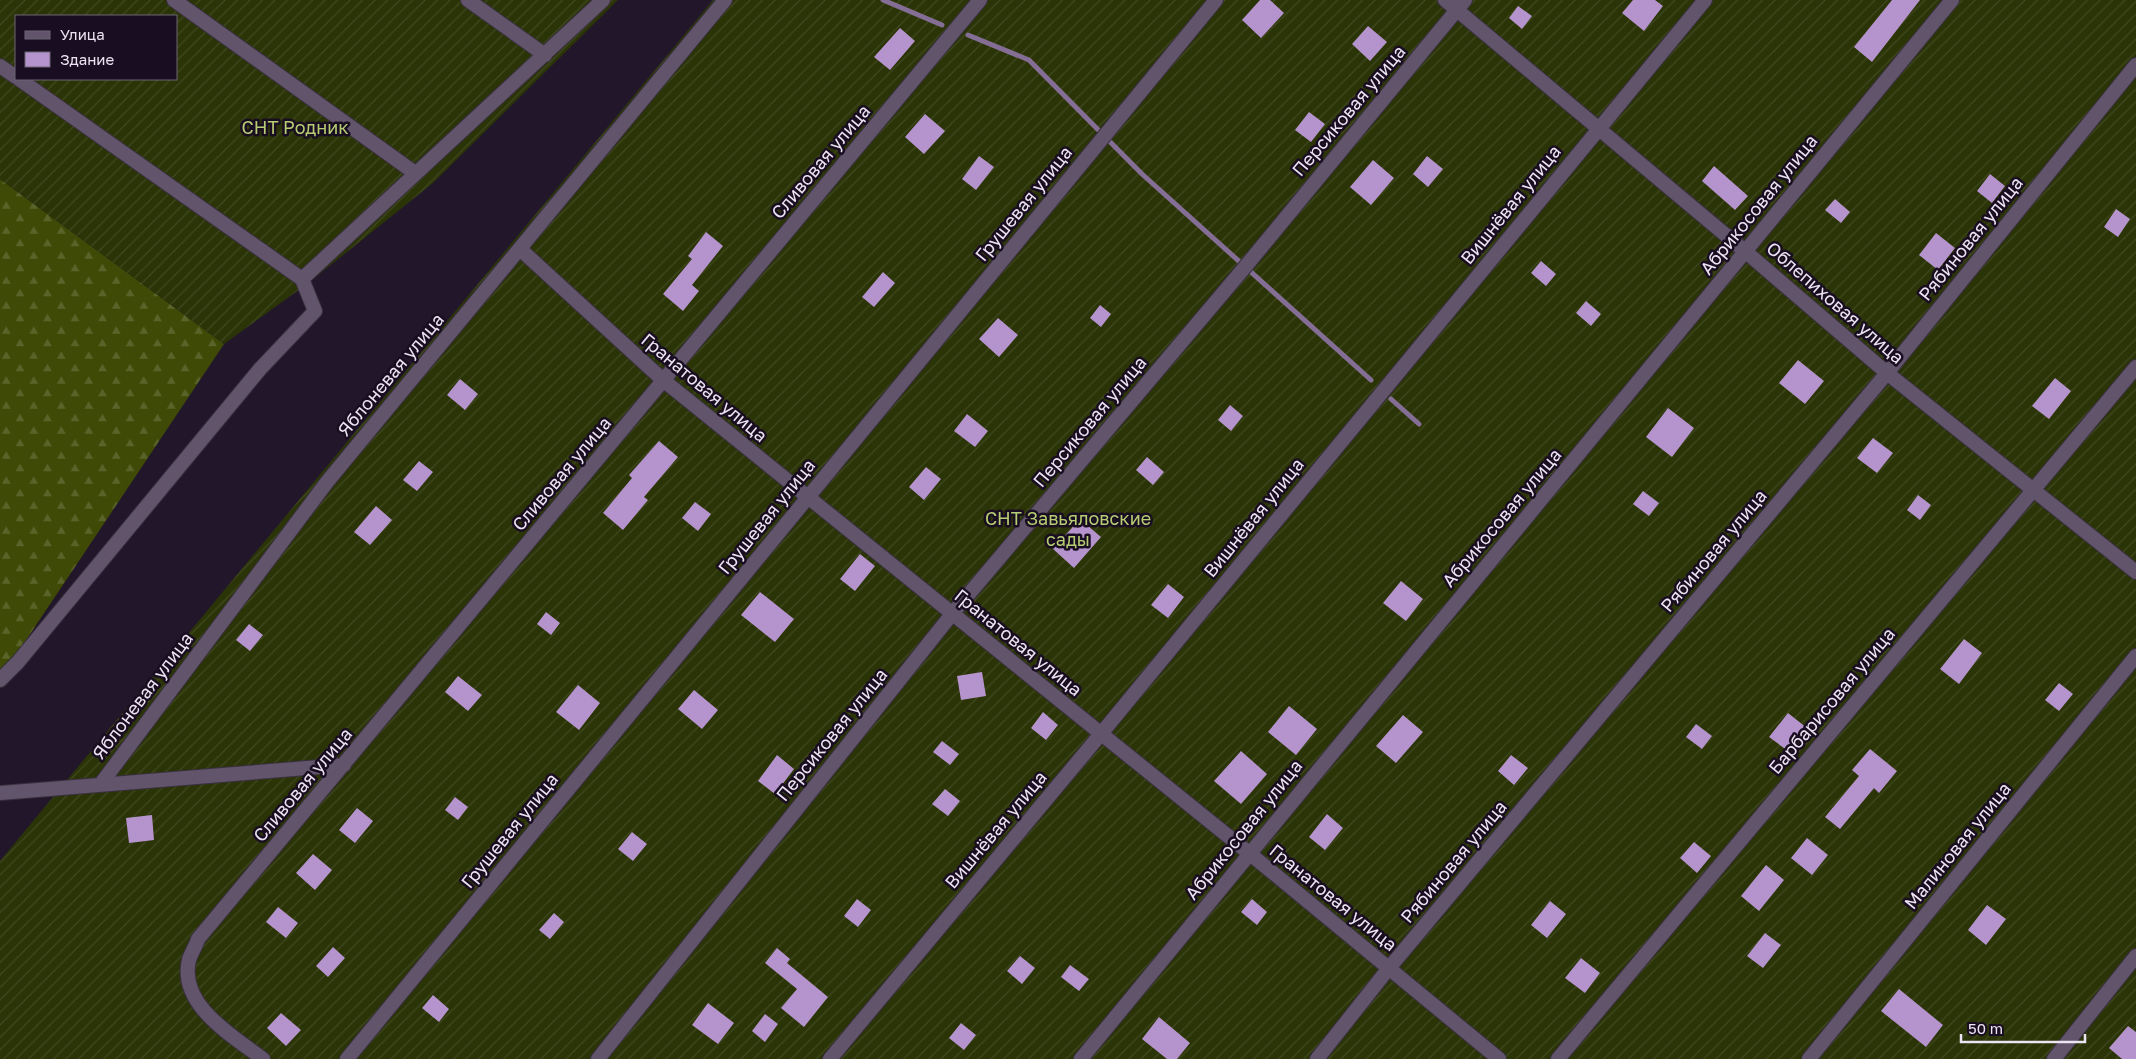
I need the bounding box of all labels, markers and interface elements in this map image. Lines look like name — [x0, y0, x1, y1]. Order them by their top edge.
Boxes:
legend — [15, 15, 178, 80]
text: Улица — [60, 25, 105, 43]
street label: Персиковая улица — [1287, 40, 1410, 180]
text: Здание — [60, 50, 114, 68]
street label: Сливовая улица — [766, 100, 874, 223]
park label: СНТ Родник — [241, 116, 349, 138]
street label: Абрикосовая улица — [1695, 130, 1821, 279]
street label: Вишнёвая улица — [1455, 140, 1565, 268]
street label: Грушевая улица — [970, 141, 1076, 265]
street label: Рябиновая улица — [1913, 172, 2027, 305]
street label: Облепиховая улица — [1762, 237, 1909, 368]
street label: Яблоневая улица — [332, 309, 448, 440]
street label: Гранатовая улица — [637, 328, 772, 446]
street label: Персиковая улица — [1028, 351, 1151, 491]
street label: Сливовая улица — [507, 412, 615, 535]
street label: Абрикосовая улица — [1437, 444, 1566, 591]
street label: Вишнёвая улица — [1198, 453, 1308, 581]
street label: Грушевая улица — [713, 454, 819, 578]
street label: Рябиновая улица — [1656, 485, 1771, 616]
park label: СНТ Завьяловские сады — [985, 507, 1151, 550]
street label: Гранатовая улица — [950, 584, 1087, 700]
street label: Барбарисовая улица — [1763, 623, 1899, 778]
street label: Яблоневая улица — [87, 628, 197, 763]
street label: Персиковая улица — [771, 664, 892, 805]
street label: Сливовая улица — [248, 723, 356, 846]
street label: Абрикосовая улица — [1180, 755, 1306, 904]
street label: Вишнёвая улица — [940, 766, 1051, 893]
street label: Грушевая улица — [456, 768, 562, 892]
street label: Малиновая улица — [1899, 778, 2015, 913]
street label: Рябиновая улица — [1396, 796, 1511, 927]
street label: Гранатовая улица — [1265, 839, 1402, 955]
scale bar — [1961, 1012, 2085, 1044]
text: 50 m — [1968, 1019, 2003, 1037]

